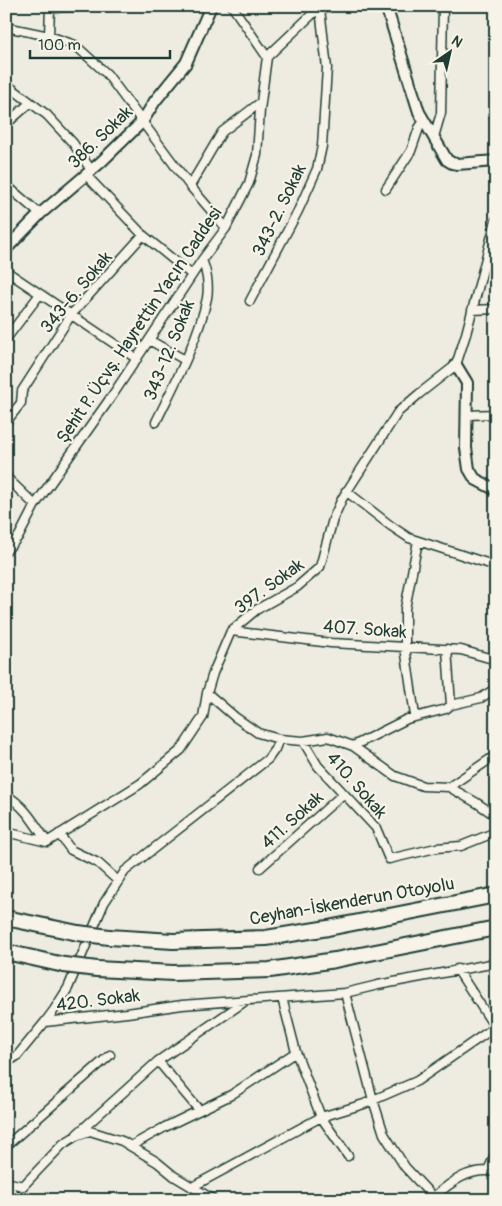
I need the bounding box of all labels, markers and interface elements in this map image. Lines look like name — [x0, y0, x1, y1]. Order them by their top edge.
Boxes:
scale bar — [30, 28, 170, 60]
north arrow — [424, 28, 474, 78]
text: N — [448, 32, 466, 51]
text: 100 m — [38, 36, 81, 55]
street label: 386. Sokak — [63, 101, 138, 174]
street label: 343-2. Sokak — [247, 160, 312, 260]
street label: Şehit P. Üçvş. Hayrettin Yaçın Caddesi — [52, 203, 227, 448]
street label: 343-6. Sokak — [35, 246, 118, 338]
street label: 343-12. Sokak — [139, 296, 200, 404]
street label: 397. Sokak — [230, 553, 309, 619]
street label: 407. Sokak — [322, 615, 408, 644]
street label: 410. Sokak — [321, 747, 392, 824]
street label: 411. Sokak — [256, 786, 329, 854]
street label: Ceyhan-İskenderun Otoyolu — [248, 872, 456, 931]
street label: 420. Sokak — [55, 984, 142, 1017]

